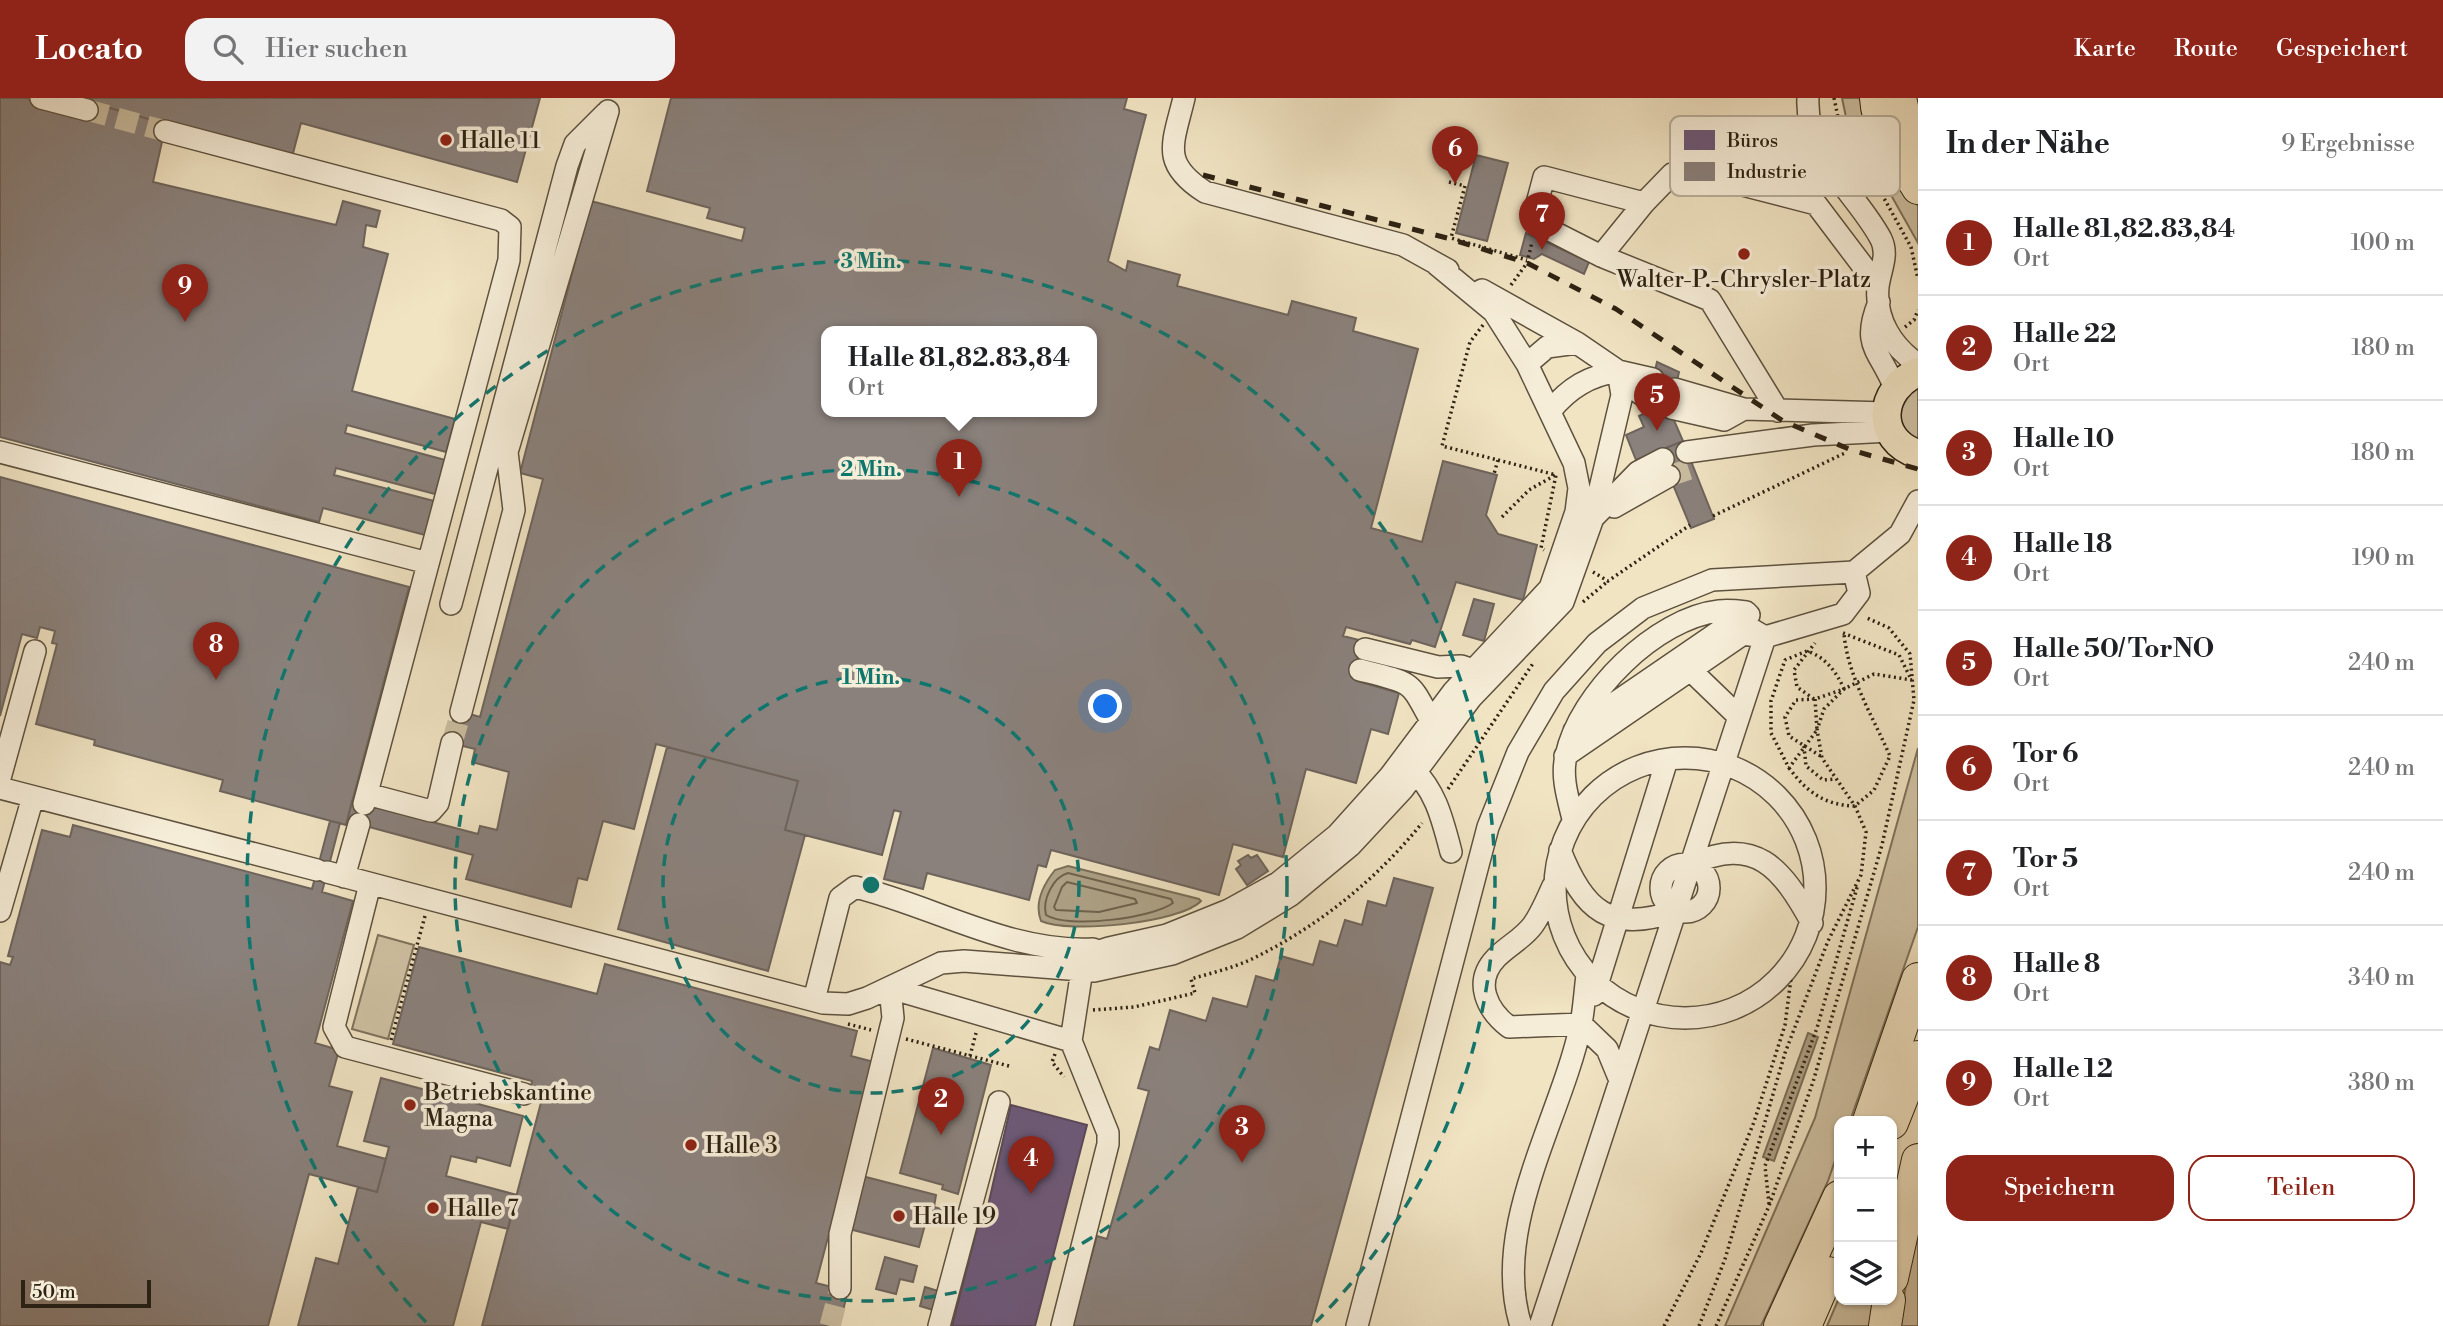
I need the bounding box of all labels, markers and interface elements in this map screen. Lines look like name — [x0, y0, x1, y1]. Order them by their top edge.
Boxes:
search box — [185, 18, 675, 81]
text: Locato — [35, 29, 143, 70]
icon: search — [209, 30, 247, 68]
text: Hier suchen — [265, 33, 408, 65]
text: Karte — [2074, 34, 2136, 64]
text: Route — [2174, 34, 2238, 64]
text: Gespeichert — [2276, 34, 2408, 64]
legend — [1670, 116, 1900, 196]
text: In der Nähe — [1946, 125, 2110, 163]
pin: 6 — [1432, 126, 1478, 184]
place label: Halle 11 — [460, 127, 541, 155]
text: Büros — [1726, 129, 1778, 153]
text: 9 Ergebnisse — [2281, 130, 2415, 158]
marker: Halle 11 — [438, 132, 454, 148]
text: Industrie — [1727, 160, 1807, 184]
pin: 7 — [1519, 192, 1565, 250]
text: Halle 81,82.83,84 — [2013, 213, 2235, 245]
text: 1 — [1963, 229, 1975, 257]
text: 100 m — [2350, 229, 2415, 257]
text: Ort — [2013, 245, 2050, 273]
marker: Walter-P.-Chrysler-Platz — [1736, 246, 1752, 262]
text: 3 Min. — [841, 249, 901, 275]
pin: 9 — [162, 264, 208, 322]
place label: Walter-P.-Chrysler-Platz — [1616, 266, 1871, 294]
text: Halle 22 — [2013, 318, 2116, 350]
popup — [821, 326, 1097, 417]
text: 2 — [1962, 334, 1976, 362]
text: 180 m — [2351, 334, 2415, 362]
text: Halle 81,82.83,84 — [848, 342, 1070, 374]
text: Ort — [2013, 350, 2050, 378]
pin: 5 — [1634, 373, 1680, 431]
text: Ort — [848, 374, 885, 402]
text: Halle 10 — [2013, 423, 2114, 455]
pin: 1 — [936, 439, 982, 497]
text: 3 — [1962, 439, 1976, 467]
text: 180 m — [2351, 439, 2415, 467]
text: Ort — [2013, 455, 2050, 483]
text: 2 Min. — [840, 457, 902, 483]
text: Halle 18 — [2013, 528, 2112, 560]
text: 4 — [1961, 544, 1977, 572]
text: 190 m — [2352, 544, 2415, 572]
text: Ort — [2013, 560, 2050, 588]
pin: 8 — [193, 622, 239, 680]
text: Halle 50/ TorNO — [2013, 633, 2214, 665]
text: 5 — [1962, 649, 1976, 677]
text: 240 m — [2348, 649, 2415, 677]
text: 1 Min. — [842, 665, 900, 691]
text: Ort — [2013, 665, 2050, 693]
your location — [1088, 689, 1122, 723]
text: Tor 6 — [2013, 738, 2078, 770]
text: 6 — [1962, 754, 1976, 782]
text: 240 m — [2348, 754, 2415, 782]
text: Ort — [2013, 770, 2050, 798]
text: Tor 5 — [2013, 843, 2078, 875]
text: 7 — [1962, 859, 1976, 887]
text: 240 m — [2348, 859, 2415, 887]
centre of rings — [859, 873, 883, 897]
text: Ort — [2013, 875, 2050, 903]
text: Halle 8 — [2013, 948, 2100, 980]
text: 8 — [1962, 964, 1976, 992]
text: 340 m — [2348, 964, 2415, 992]
text: Ort — [2013, 980, 2050, 1008]
text: Halle 12 — [2013, 1053, 2113, 1085]
text: 9 — [1962, 1069, 1976, 1097]
text: 380 m — [2348, 1069, 2415, 1097]
pin: 2 — [918, 1077, 964, 1135]
place label: Betriebskantine Magna — [423, 1079, 592, 1133]
text: Ort — [2013, 1085, 2050, 1113]
marker: Betriebskantine Magna — [402, 1097, 418, 1113]
pin: 3 — [1219, 1105, 1265, 1163]
map controls — [1834, 1116, 1897, 1305]
button: + — [1834, 1116, 1897, 1179]
place label: Halle 3 — [705, 1132, 778, 1160]
pin: 4 — [1008, 1136, 1054, 1194]
marker: Halle 3 — [683, 1137, 699, 1153]
button: Speichern — [1946, 1155, 2174, 1221]
button: Teilen — [2188, 1155, 2415, 1221]
button: − — [1834, 1179, 1897, 1242]
place label: Halle 7 — [447, 1195, 519, 1223]
marker: Halle 7 — [425, 1200, 441, 1216]
place label: Halle 19 — [913, 1203, 996, 1231]
marker: Halle 19 — [891, 1208, 907, 1224]
button: layers — [1834, 1242, 1897, 1305]
scale bar — [21, 1277, 150, 1309]
text: 50 m — [32, 1280, 76, 1304]

